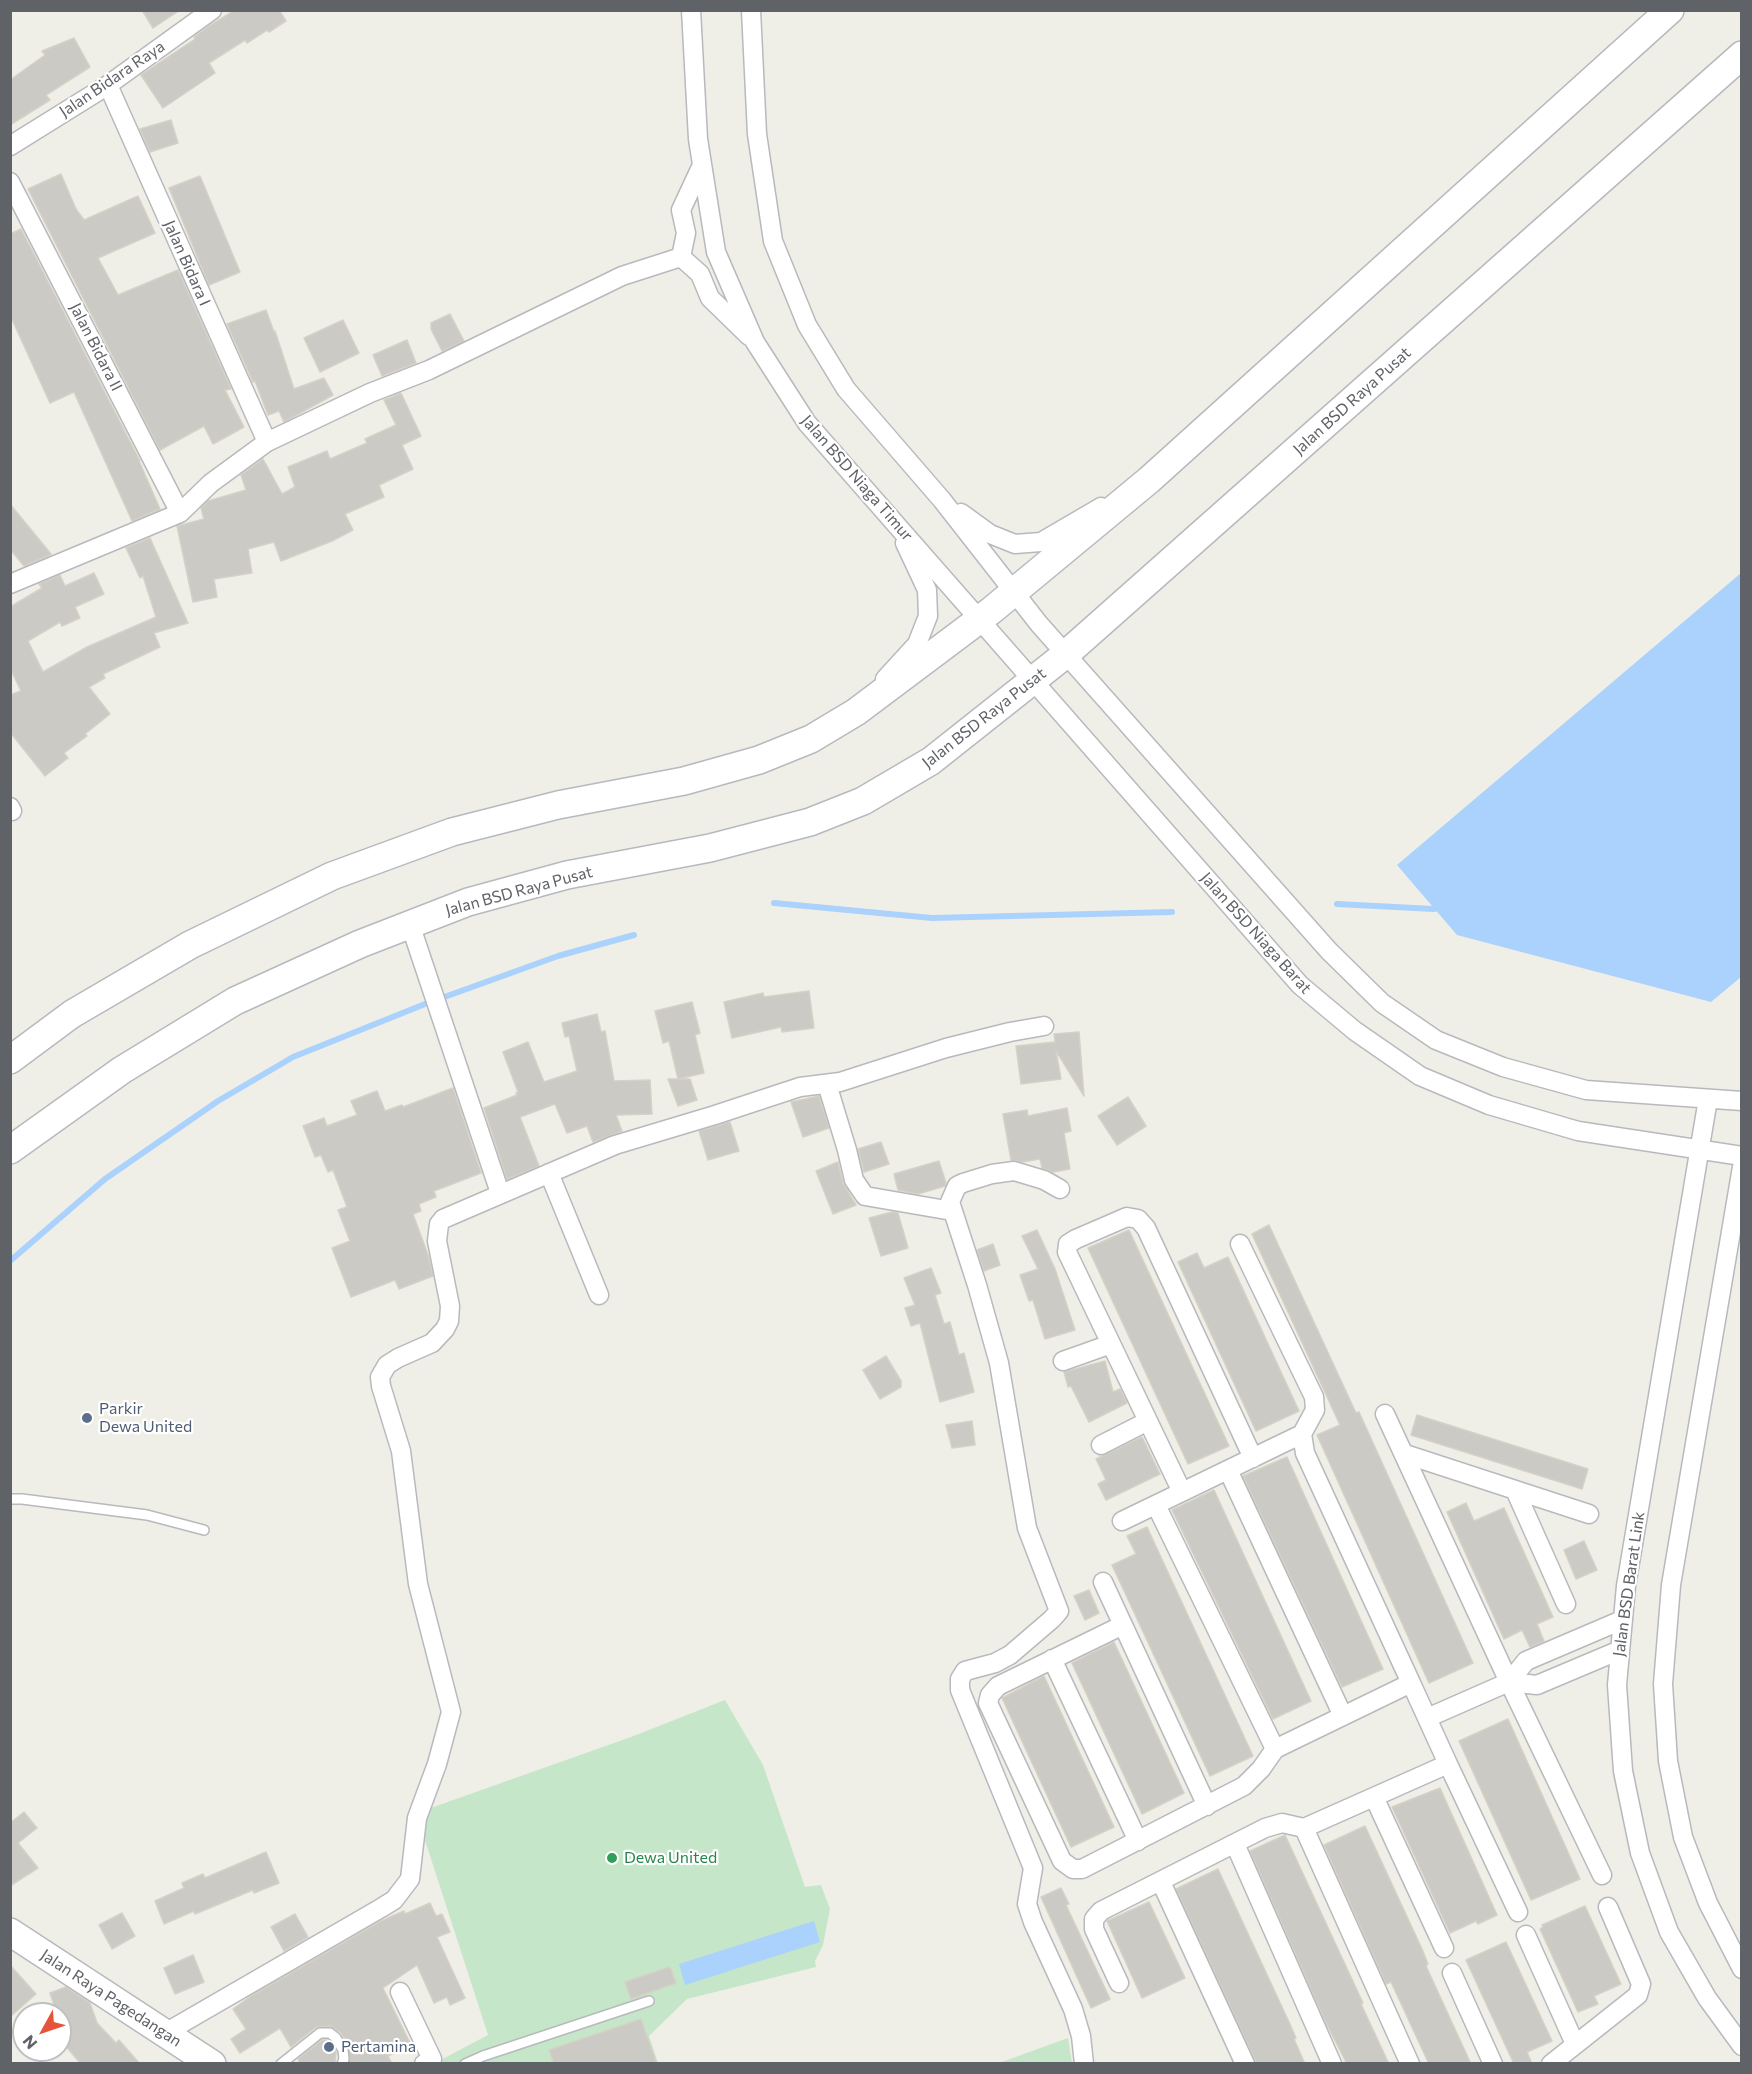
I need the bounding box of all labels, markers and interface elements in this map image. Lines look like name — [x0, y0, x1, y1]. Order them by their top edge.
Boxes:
street label: Jalan Bidara Raya — [56, 37, 168, 121]
street label: Jalan Bidara I — [160, 217, 214, 309]
street label: Jalan Bidara II — [66, 300, 126, 394]
street label: Jalan BSD Raya Pusat — [1289, 343, 1415, 459]
street label: Jalan BSD Niaga Timur — [797, 411, 917, 545]
street label: Jalan BSD Raya Pusat — [918, 664, 1050, 772]
street label: Jalan BSD Raya Pusat — [443, 862, 595, 920]
street label: Jalan BSD Niaga Barat — [1196, 868, 1316, 998]
place label: Parkir Dewa United — [99, 1399, 192, 1437]
marker: Parkir Dewa United — [80, 1411, 94, 1425]
street label: Jalan BSD Barat Link — [1609, 1510, 1649, 1658]
place label: Dewa United — [624, 1848, 717, 1868]
marker: Dewa United — [605, 1851, 619, 1865]
street label: Jalan Raya Pagedangan — [37, 1945, 185, 2051]
north arrow — [12, 2002, 72, 2062]
text: N — [18, 2032, 40, 2053]
place label: Pertamina — [341, 2037, 416, 2057]
marker: Pertamina — [322, 2040, 336, 2054]

